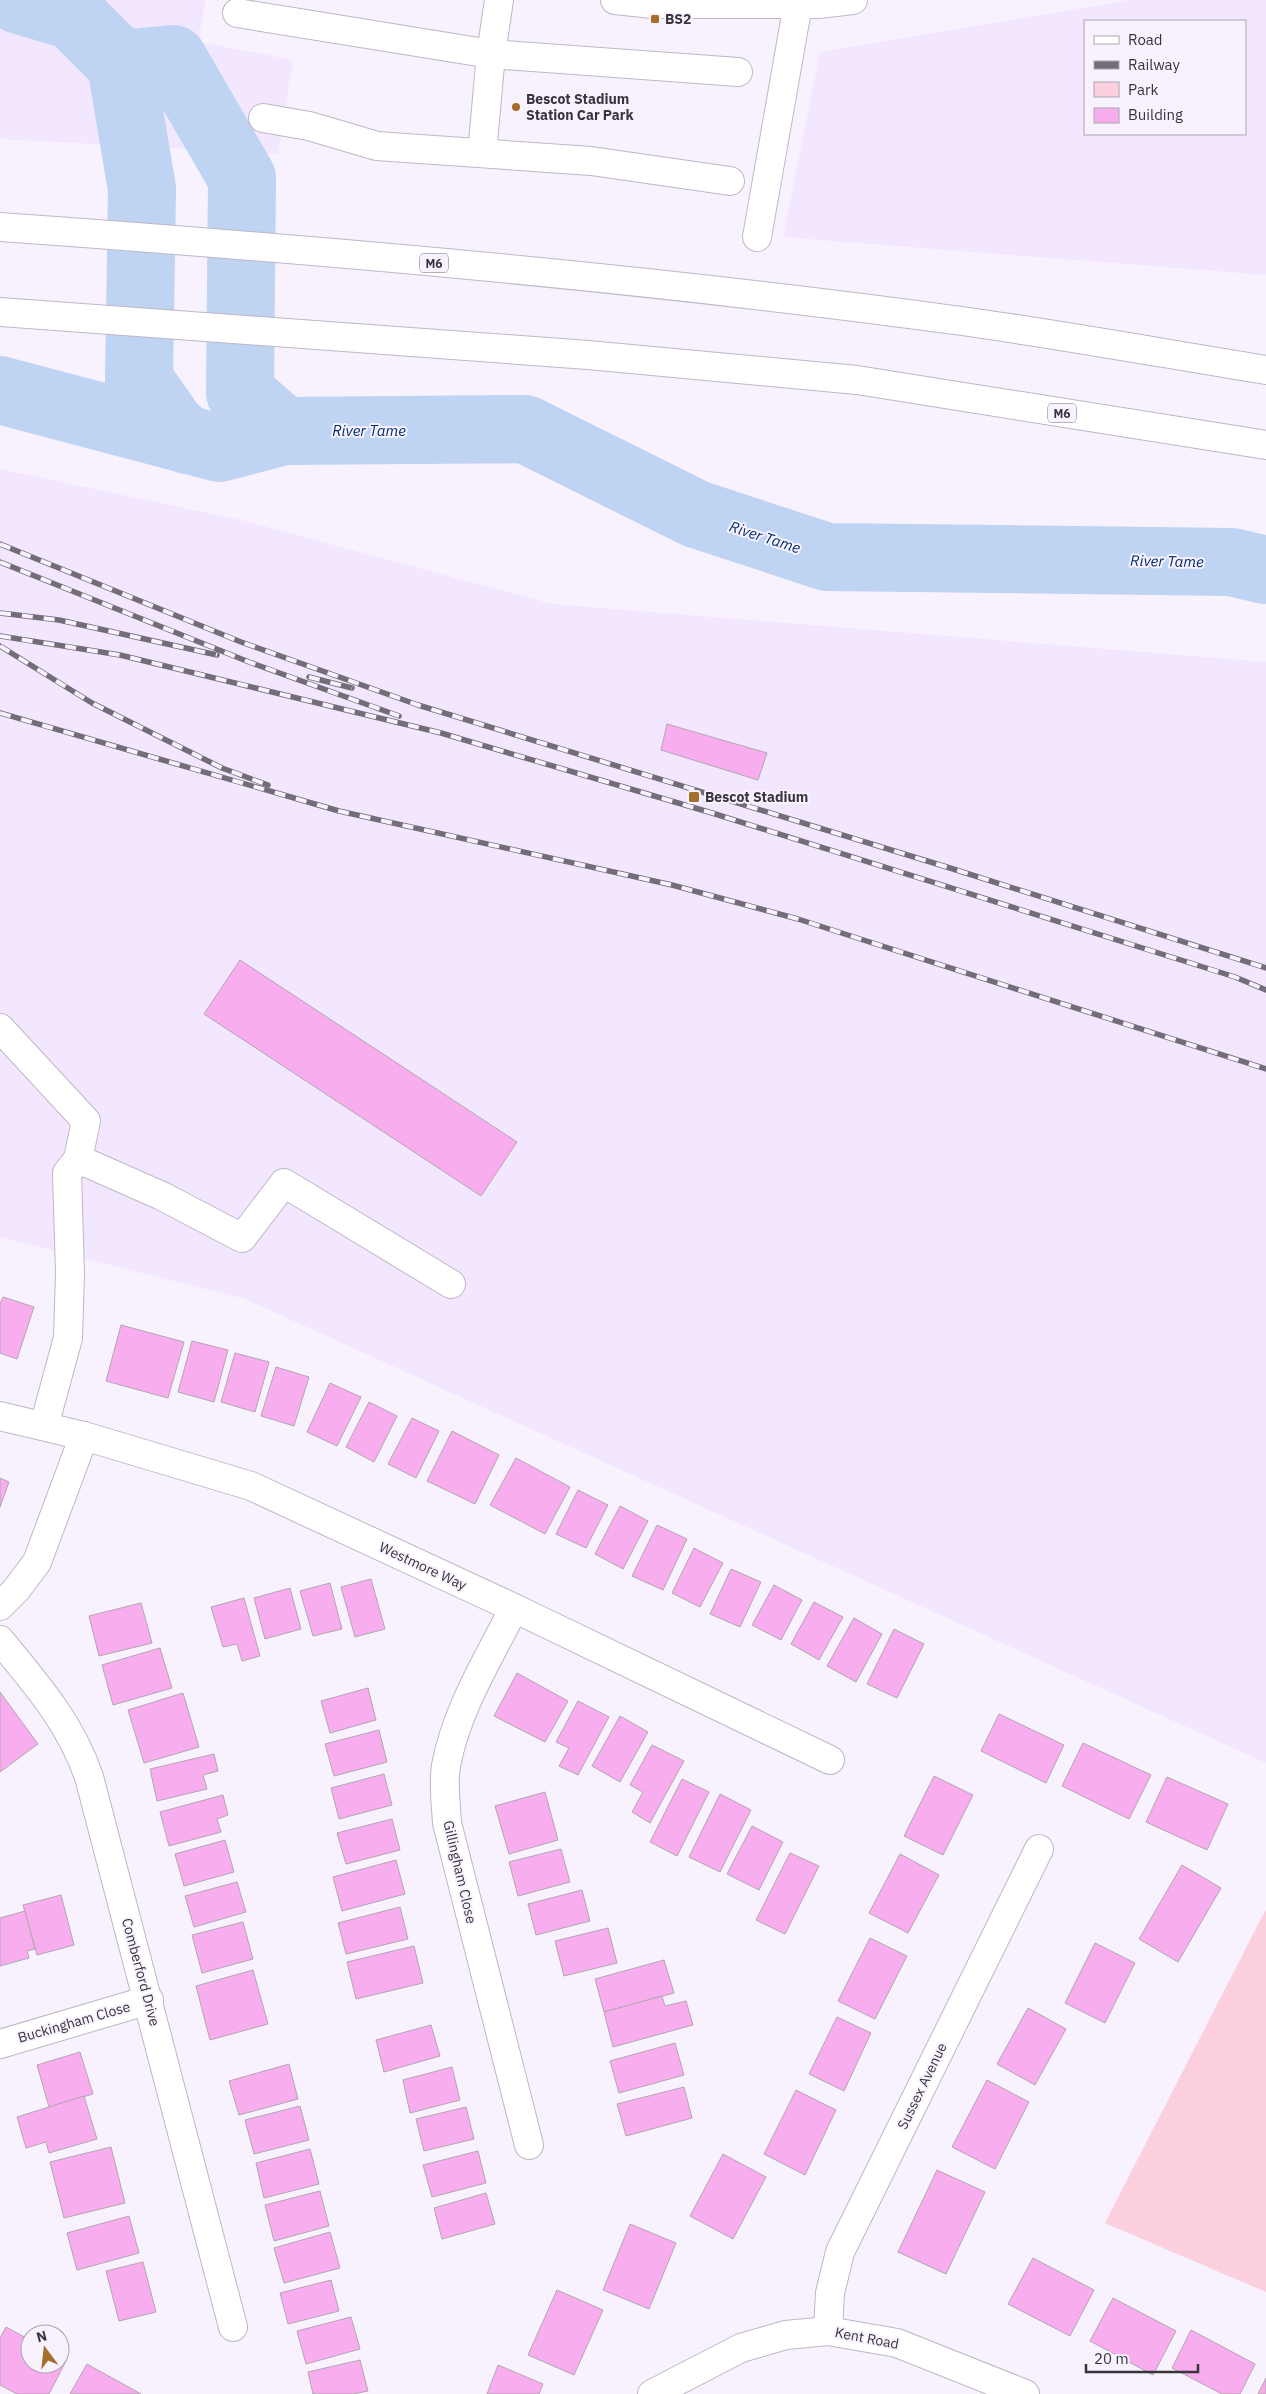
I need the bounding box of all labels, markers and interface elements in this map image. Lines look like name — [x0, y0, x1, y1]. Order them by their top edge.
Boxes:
place label: BS2 — [665, 10, 691, 28]
marker: BS2 — [649, 13, 661, 25]
legend — [1084, 20, 1246, 135]
text: Road — [1128, 30, 1163, 49]
text: Railway — [1128, 55, 1181, 74]
text: Park — [1128, 80, 1158, 99]
place label: Bescot Stadium Station Car Park — [526, 90, 634, 124]
marker: Bescot Stadium Station Car Park — [510, 101, 522, 113]
text: Building — [1128, 105, 1183, 124]
road number: M6 — [420, 254, 448, 272]
road number: M6 — [1048, 403, 1076, 422]
water label: River Tame — [332, 421, 406, 440]
water label: River Tame — [727, 517, 803, 558]
water label: River Tame — [1130, 551, 1204, 571]
place label: Bescot Stadium — [705, 788, 808, 806]
marker: Bescot Stadium — [687, 790, 701, 804]
street label: Westmore Way — [376, 1538, 470, 1594]
street label: Gillingham Close — [439, 1819, 481, 1926]
street label: Comberford Drive — [118, 1916, 164, 2028]
street label: Buckingham Close — [16, 1997, 133, 2047]
street label: Sussex Avenue — [893, 2039, 951, 2132]
street label: Kent Road — [834, 2323, 900, 2353]
north arrow — [20, 2324, 70, 2374]
text: N — [34, 2326, 49, 2346]
scale bar — [1086, 2342, 1198, 2374]
text: 20 m — [1094, 2349, 1129, 2368]

